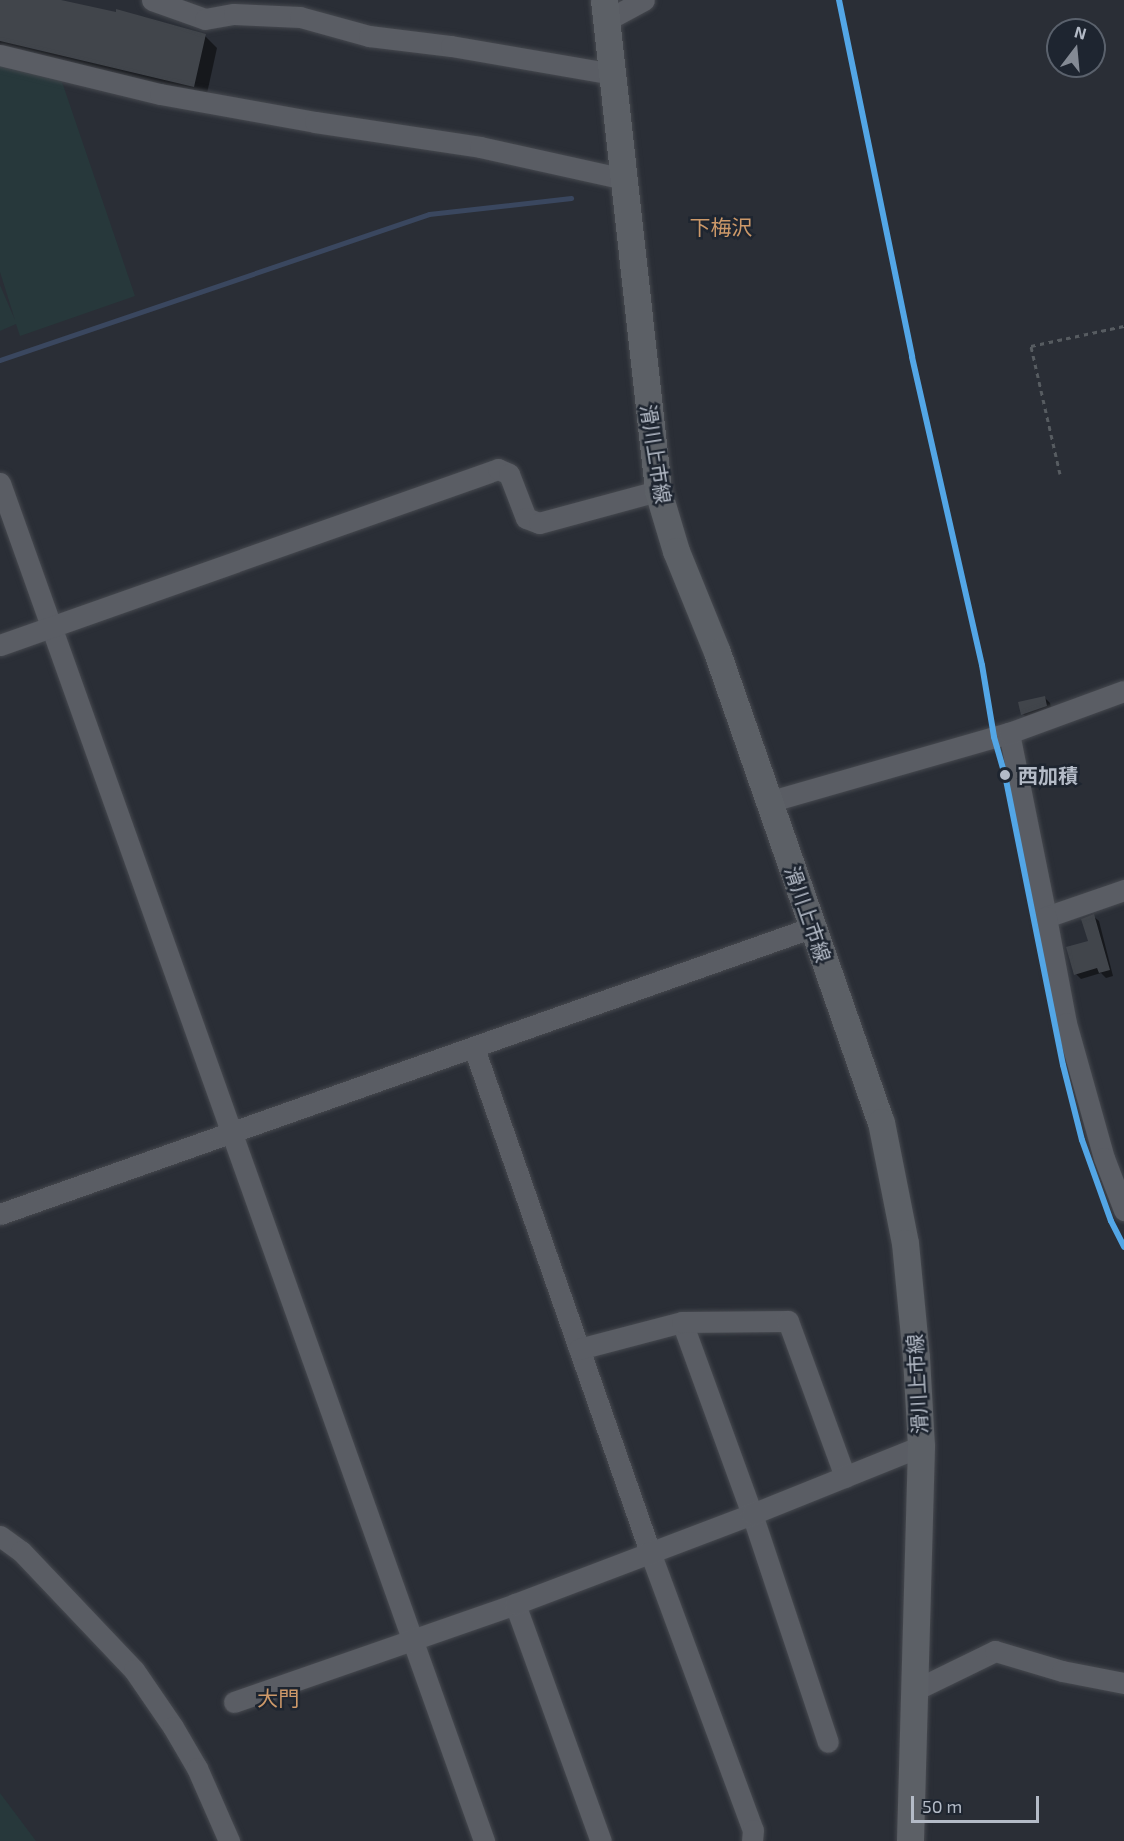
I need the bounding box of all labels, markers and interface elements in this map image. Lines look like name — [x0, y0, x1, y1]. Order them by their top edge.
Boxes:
north arrow — [1046, 18, 1106, 78]
text: N — [1072, 21, 1089, 43]
district label: 下梅沢 — [690, 214, 752, 240]
street label: 滑川上市線 — [636, 403, 676, 505]
place label: 西加積 — [1018, 763, 1078, 787]
marker: 西加積 — [996, 766, 1014, 784]
street label: 滑川上市線 — [780, 863, 836, 965]
street label: 滑川上市線 — [902, 1333, 932, 1435]
district label: 大門 — [257, 1685, 299, 1711]
scale bar — [914, 1784, 1042, 1822]
text: 50 m — [922, 1795, 962, 1817]

